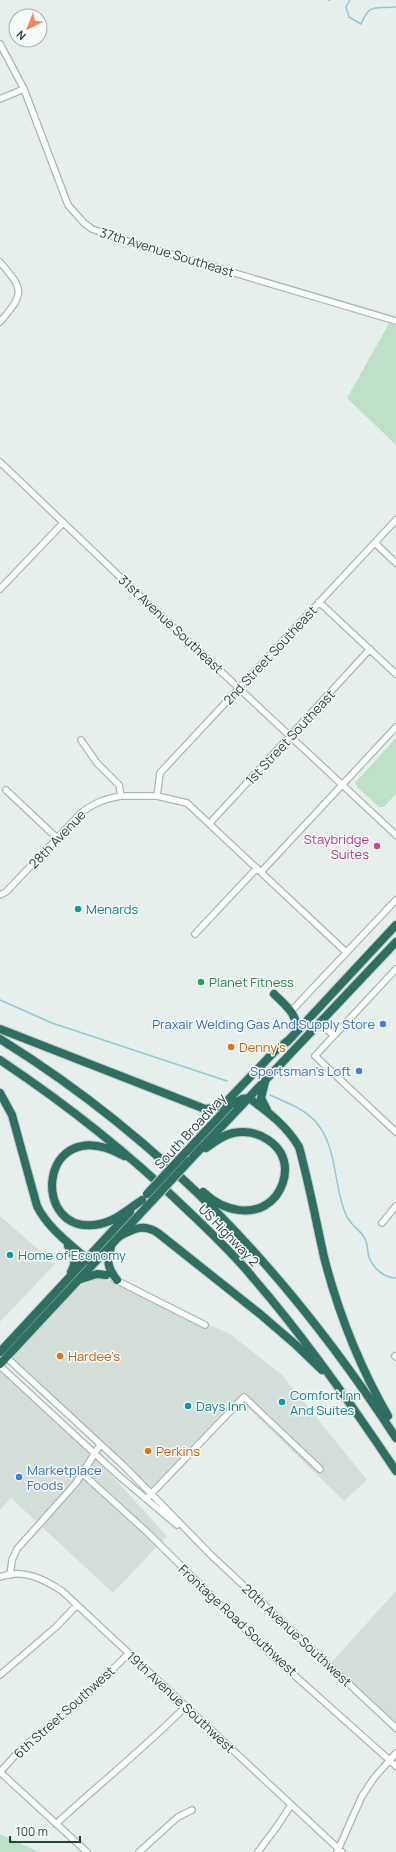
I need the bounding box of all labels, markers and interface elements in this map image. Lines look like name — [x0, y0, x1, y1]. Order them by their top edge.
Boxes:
north arrow — [8, 8, 48, 48]
text: N — [13, 27, 29, 44]
street label: 37th Avenue Southeast — [98, 223, 236, 281]
street label: 31st Avenue Southeast — [115, 571, 227, 677]
street label: 2nd Street Southeast — [219, 602, 321, 708]
street label: 1st Street Southeast — [241, 686, 339, 788]
street label: 28th Avenue — [24, 805, 90, 872]
place label: Staybridge Suites — [304, 830, 369, 863]
marker: Staybridge Suites — [372, 841, 382, 851]
place label: Menards — [86, 900, 139, 918]
marker: Menards — [73, 904, 83, 914]
place label: Planet Fitness — [209, 973, 294, 991]
marker: Planet Fitness — [196, 977, 206, 987]
place label: Praxair Welding Gas And Supply Store — [152, 1015, 375, 1033]
marker: Praxair Welding Gas And Supply Store — [378, 1019, 388, 1029]
place label: Denny's — [239, 1038, 286, 1056]
marker: Denny's — [226, 1042, 236, 1052]
place label: Sportsman's Loft — [250, 1062, 351, 1080]
marker: Sportsman's Loft — [354, 1066, 364, 1076]
street label: South Broadway — [150, 1089, 230, 1173]
street label: US Highway 2 — [195, 1200, 263, 1270]
place label: Home of Economy — [18, 1246, 126, 1264]
marker: Home of Economy — [5, 1250, 15, 1260]
place label: Hardee's — [68, 1347, 120, 1365]
marker: Hardee's — [55, 1351, 65, 1361]
place label: Comfort Inn And Suites — [290, 1386, 361, 1419]
place label: Days Inn — [196, 1397, 246, 1415]
marker: Comfort Inn And Suites — [277, 1397, 287, 1407]
marker: Days Inn — [183, 1401, 193, 1411]
place label: Perkins — [156, 1442, 200, 1460]
marker: Perkins — [143, 1446, 153, 1456]
place label: Marketplace Foods — [27, 1461, 102, 1494]
marker: Marketplace Foods — [14, 1472, 24, 1482]
street label: Frontage Road Southwest — [175, 1560, 301, 1680]
street label: 20th Avenue Southwest — [238, 1579, 356, 1691]
street label: 19th Avenue Southwest — [123, 1647, 239, 1757]
street label: 6th Street Southwest — [10, 1662, 118, 1762]
scale bar — [10, 1818, 80, 1844]
text: 100 m — [16, 1823, 48, 1840]

